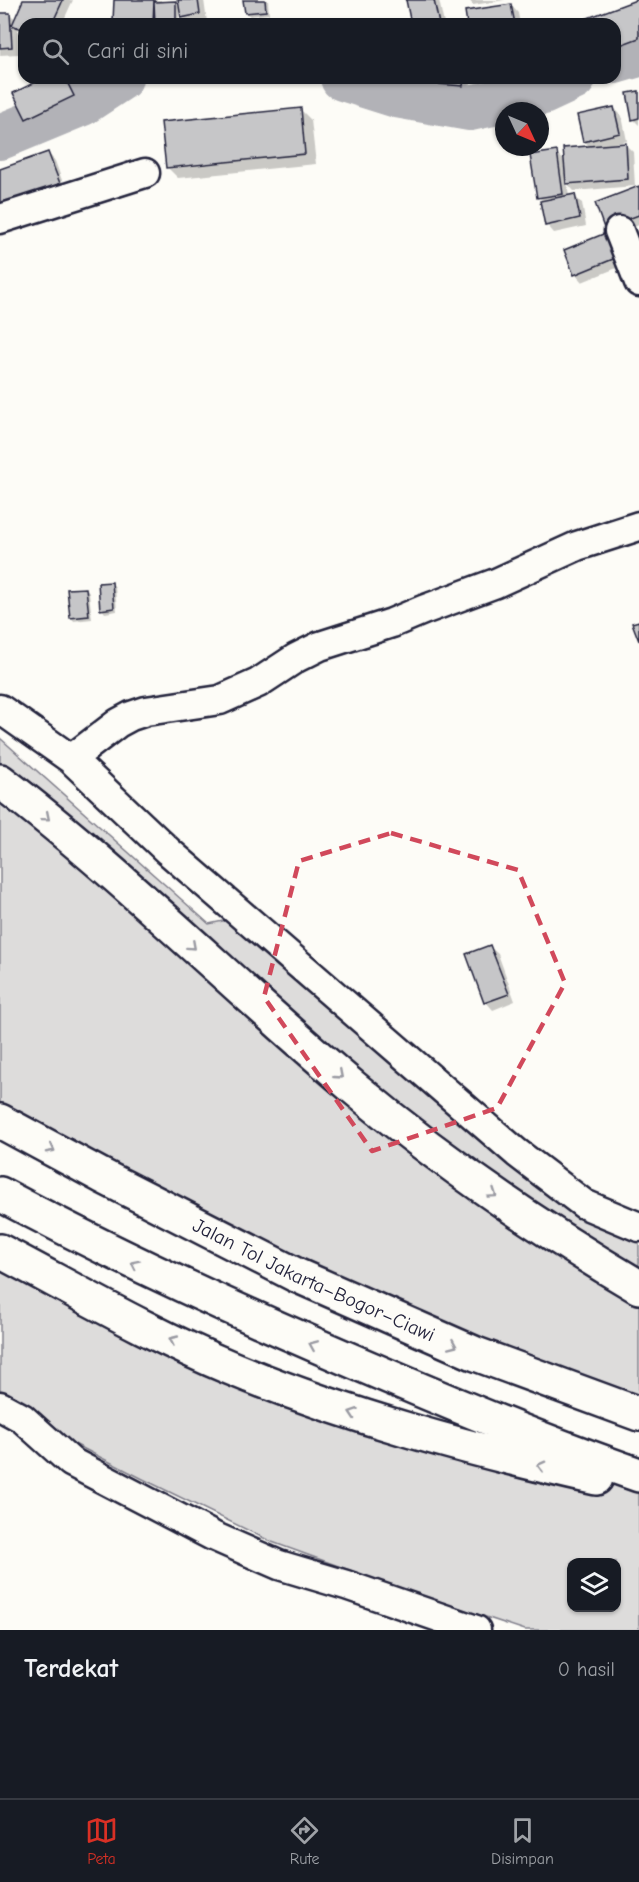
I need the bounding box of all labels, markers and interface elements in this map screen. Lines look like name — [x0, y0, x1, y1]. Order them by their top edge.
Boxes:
search box — [18, 18, 621, 84]
icon: search — [39, 35, 72, 68]
text: Cari di sini — [87, 38, 188, 64]
north arrow — [495, 102, 549, 156]
one-way arrow — [39, 809, 50, 820]
one-way arrow — [185, 939, 196, 950]
one-way arrow — [332, 1068, 342, 1079]
one-way arrow — [45, 1142, 56, 1153]
one-way arrow — [486, 1187, 497, 1198]
street label: Jalan Tol Jakarta–Bogor–Ciawi — [189, 1213, 439, 1346]
one-way arrow — [131, 1259, 142, 1271]
one-way arrow — [168, 1336, 179, 1348]
one-way arrow — [447, 1337, 458, 1349]
one-way arrow — [308, 1340, 319, 1352]
one-way arrow — [348, 1408, 359, 1420]
one-way arrow — [536, 1460, 546, 1473]
map controls — [567, 1558, 621, 1612]
button: layers — [567, 1558, 621, 1612]
text: Terdekat — [24, 1654, 118, 1684]
text: 0 hasil — [558, 1658, 615, 1681]
tab: Peta — [85, 1814, 118, 1868]
tab: Rute — [288, 1814, 321, 1868]
tab: Disimpan — [491, 1814, 554, 1868]

